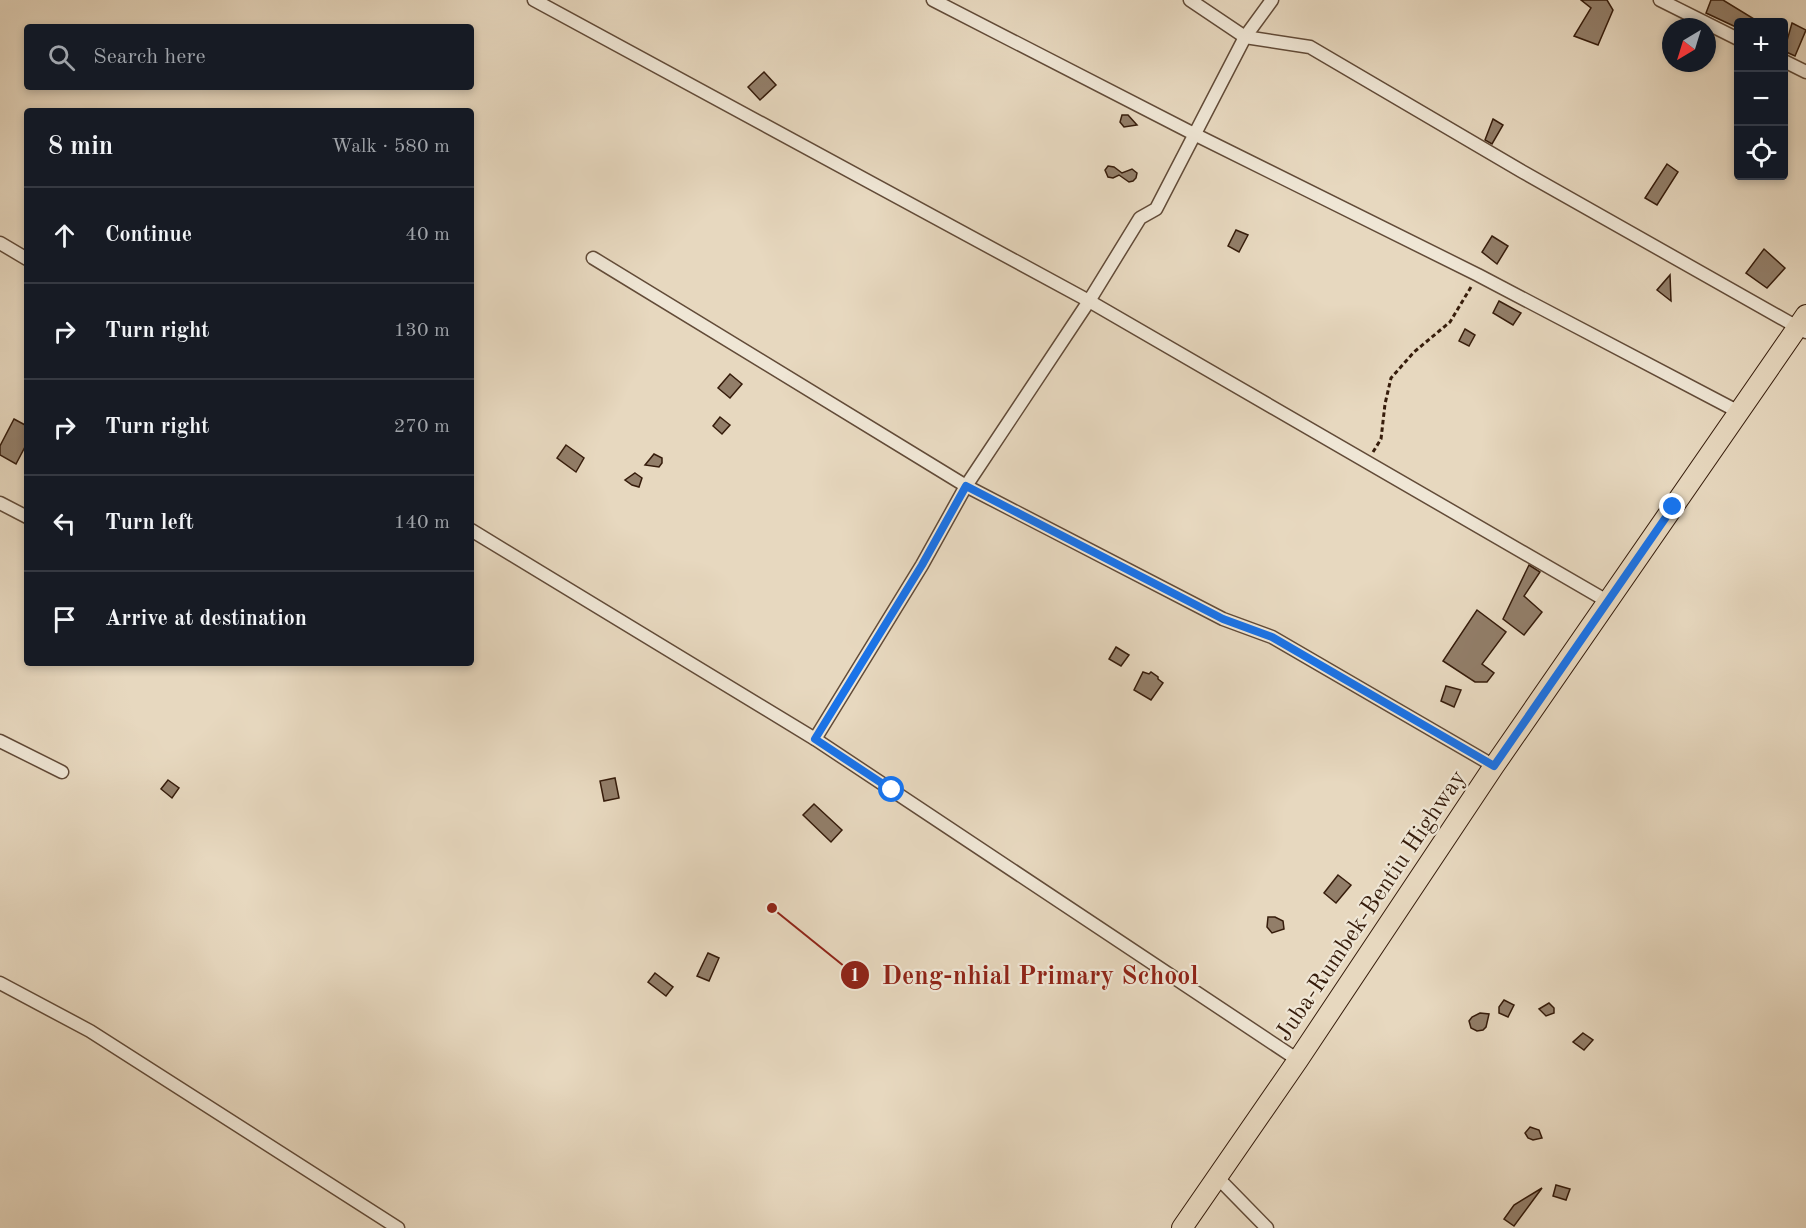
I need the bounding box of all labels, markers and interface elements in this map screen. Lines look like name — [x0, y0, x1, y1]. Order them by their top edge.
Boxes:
north arrow — [1662, 18, 1716, 72]
map controls — [1734, 18, 1788, 180]
button: + — [1734, 18, 1788, 72]
search box — [24, 24, 474, 90]
icon: search — [45, 41, 78, 74]
text: Search here — [93, 46, 206, 68]
button: − — [1734, 72, 1788, 126]
button: locate — [1734, 126, 1788, 180]
text: 8 min — [48, 134, 113, 160]
text: Walk · 580 m — [331, 137, 450, 157]
icon: ahead — [48, 219, 81, 252]
text: Continue — [105, 224, 192, 246]
text: 40 m — [405, 225, 450, 245]
icon: right — [48, 315, 81, 348]
text: Turn right — [105, 320, 209, 342]
text: 130 m — [394, 321, 450, 341]
icon: right — [48, 411, 81, 444]
text: Turn right — [105, 416, 209, 438]
text: 270 m — [394, 417, 450, 437]
route end — [1659, 493, 1685, 519]
icon: left — [48, 507, 81, 540]
text: Turn left — [105, 512, 194, 534]
text: 140 m — [394, 513, 450, 533]
icon: arrive — [48, 603, 81, 636]
text: Arrive at destination — [105, 608, 307, 630]
street label: Juba-Rumbek-Bentiu Highway — [1272, 766, 1472, 1046]
route start — [878, 776, 904, 802]
callout: Deng-nhial Primary School — [840, 953, 1211, 997]
text: Deng-nhial Primary School — [882, 964, 1198, 990]
text: 1 — [850, 967, 860, 985]

